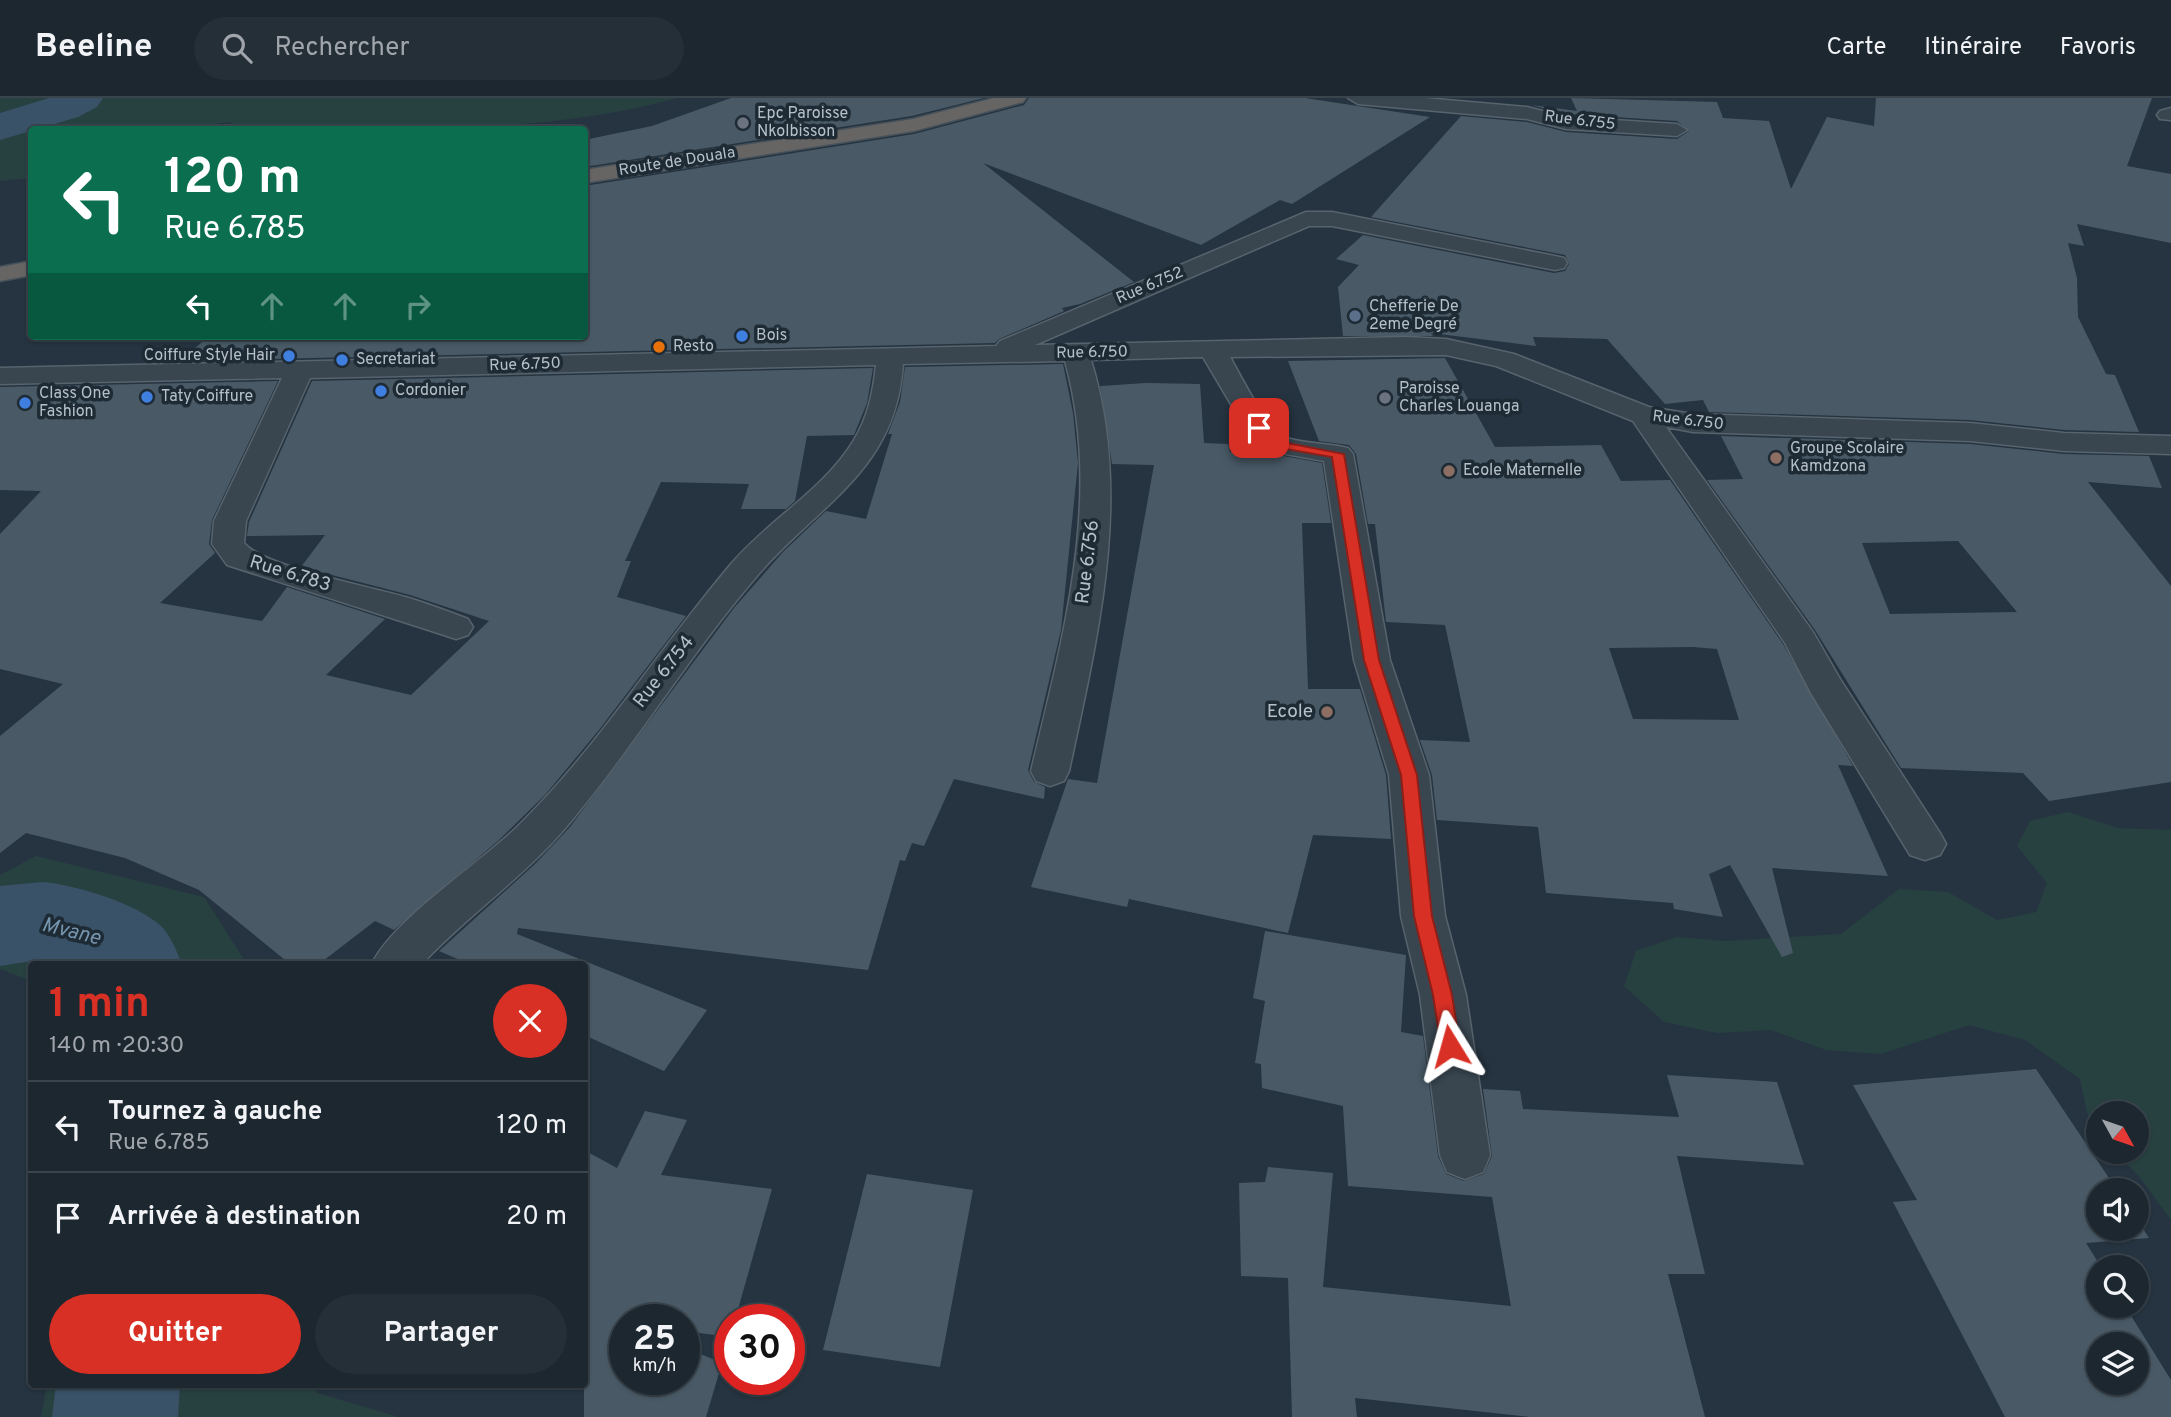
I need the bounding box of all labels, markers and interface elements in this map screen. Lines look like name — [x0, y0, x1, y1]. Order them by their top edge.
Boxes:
search box — [194, 17, 684, 80]
text: Beeline — [35, 27, 152, 69]
icon: search — [218, 29, 256, 67]
text: Rechercher — [274, 32, 410, 65]
text: Carte — [1826, 33, 1886, 63]
text: Itinéraire — [1924, 33, 2022, 63]
text: Favoris — [2060, 33, 2136, 63]
place label: Epc Paroisse Nkolbisson — [757, 104, 848, 142]
street label: Rue 6.755 — [1543, 107, 1617, 135]
marker: Epc Paroisse Nkolbisson — [735, 115, 751, 131]
street label: Route de Douala — [617, 143, 737, 181]
text: 120 m — [164, 149, 301, 211]
icon: left — [49, 154, 140, 245]
text: Rue 6.785 — [164, 210, 306, 250]
street label: Rue 6.752 — [1113, 263, 1187, 309]
icon: left — [180, 287, 218, 325]
icon: ahead — [253, 287, 291, 325]
icon: ahead — [326, 287, 364, 325]
icon: right — [399, 287, 437, 325]
place label: Chefferie De 2eme Degré — [1369, 297, 1459, 335]
marker: Chefferie De 2eme Degré — [1347, 308, 1363, 324]
place label: Bois — [756, 326, 787, 346]
marker: Bois — [734, 328, 750, 344]
place label: Resto — [673, 337, 714, 357]
marker: Resto — [651, 339, 667, 355]
street label: Rue 6.750 — [1056, 342, 1128, 364]
place label: Coiffure Style Hair — [144, 346, 275, 366]
marker: Coiffure Style Hair — [281, 348, 297, 364]
place label: Secretariat — [356, 350, 435, 370]
marker: Secretariat — [334, 352, 350, 368]
street label: Rue 6.750 — [489, 354, 561, 376]
place label: Paroisse Charles Louanga — [1399, 379, 1520, 417]
place label: Cordonier — [395, 381, 466, 401]
marker: Cordonier — [373, 383, 389, 399]
place label: Class One Fashion — [39, 384, 110, 422]
place label: Taty Coiffure — [161, 387, 253, 407]
marker: Taty Coiffure — [139, 389, 155, 405]
marker: Paroisse Charles Louanga — [1377, 390, 1393, 406]
marker: Class One Fashion — [17, 395, 33, 411]
pin — [1229, 398, 1289, 458]
street label: Rue 6.750 — [1651, 407, 1725, 435]
icon: arrive — [1240, 409, 1278, 447]
place label: Groupe Scolaire Kamdzona — [1790, 439, 1904, 477]
marker: Groupe Scolaire Kamdzona — [1768, 450, 1784, 466]
place label: Ecole Maternelle — [1463, 461, 1582, 481]
marker: Ecole Maternelle — [1441, 463, 1457, 479]
street label: Rue 6.756 — [1071, 519, 1105, 605]
street label: Rue 6.783 — [246, 550, 334, 598]
street label: Rue 6.754 — [628, 631, 700, 713]
place label: Ecole — [1267, 700, 1313, 724]
marker: Ecole — [1319, 704, 1335, 720]
water label: Mvane — [39, 912, 104, 953]
text: 1 min — [49, 979, 150, 1032]
button: close — [493, 984, 567, 1058]
position arrow — [1413, 1009, 1487, 1083]
text: 140 m · 20:30 — [49, 1032, 184, 1061]
text: Tournez à gauche — [108, 1096, 322, 1129]
north arrow — [2086, 1101, 2149, 1164]
map controls — [2086, 1101, 2149, 1395]
icon: left — [49, 1108, 87, 1146]
text: 120 m — [497, 1110, 567, 1143]
text: Rue 6.785 — [108, 1129, 210, 1158]
button: sound — [2086, 1178, 2149, 1241]
icon: arrive — [49, 1199, 87, 1237]
text: Arrivée à destination — [108, 1201, 361, 1234]
text: 20 m — [506, 1201, 567, 1234]
button: search — [2086, 1255, 2149, 1318]
button: Quitter — [49, 1294, 301, 1374]
button: Partager — [315, 1294, 567, 1374]
speed limit sign: 30 — [714, 1304, 805, 1395]
text: 25 — [633, 1318, 676, 1362]
button: layers — [2086, 1332, 2149, 1395]
text: km/h — [633, 1355, 676, 1378]

